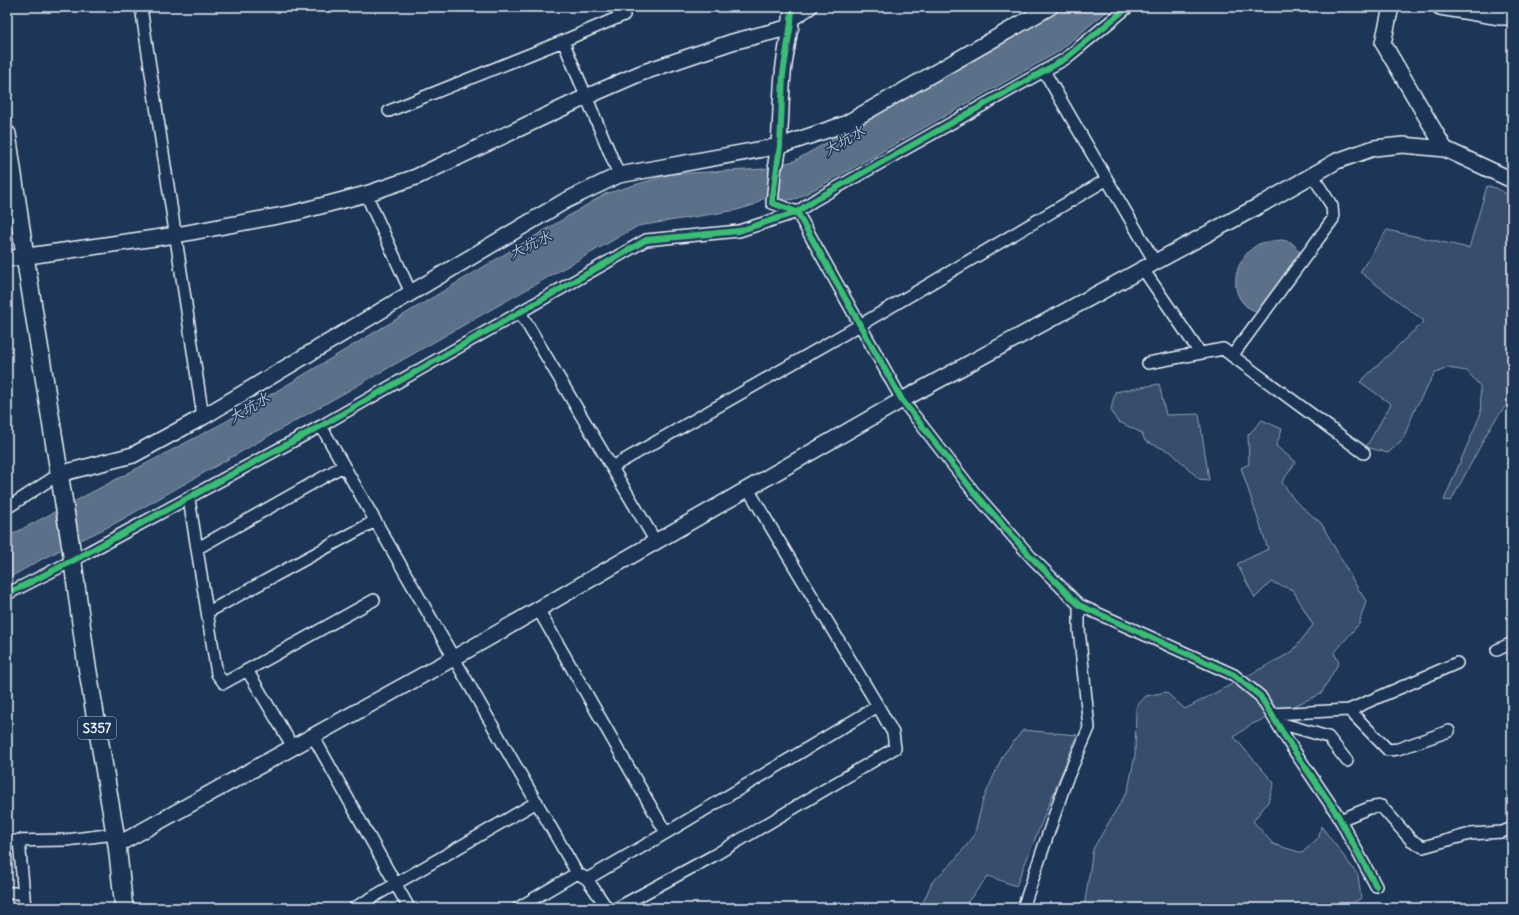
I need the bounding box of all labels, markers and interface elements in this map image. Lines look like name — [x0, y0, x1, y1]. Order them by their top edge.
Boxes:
water label: 大坑水 — [820, 121, 869, 160]
water label: 大坑水 — [505, 226, 555, 263]
water label: 大坑水 — [225, 387, 274, 427]
road number: S357 — [78, 717, 116, 739]

